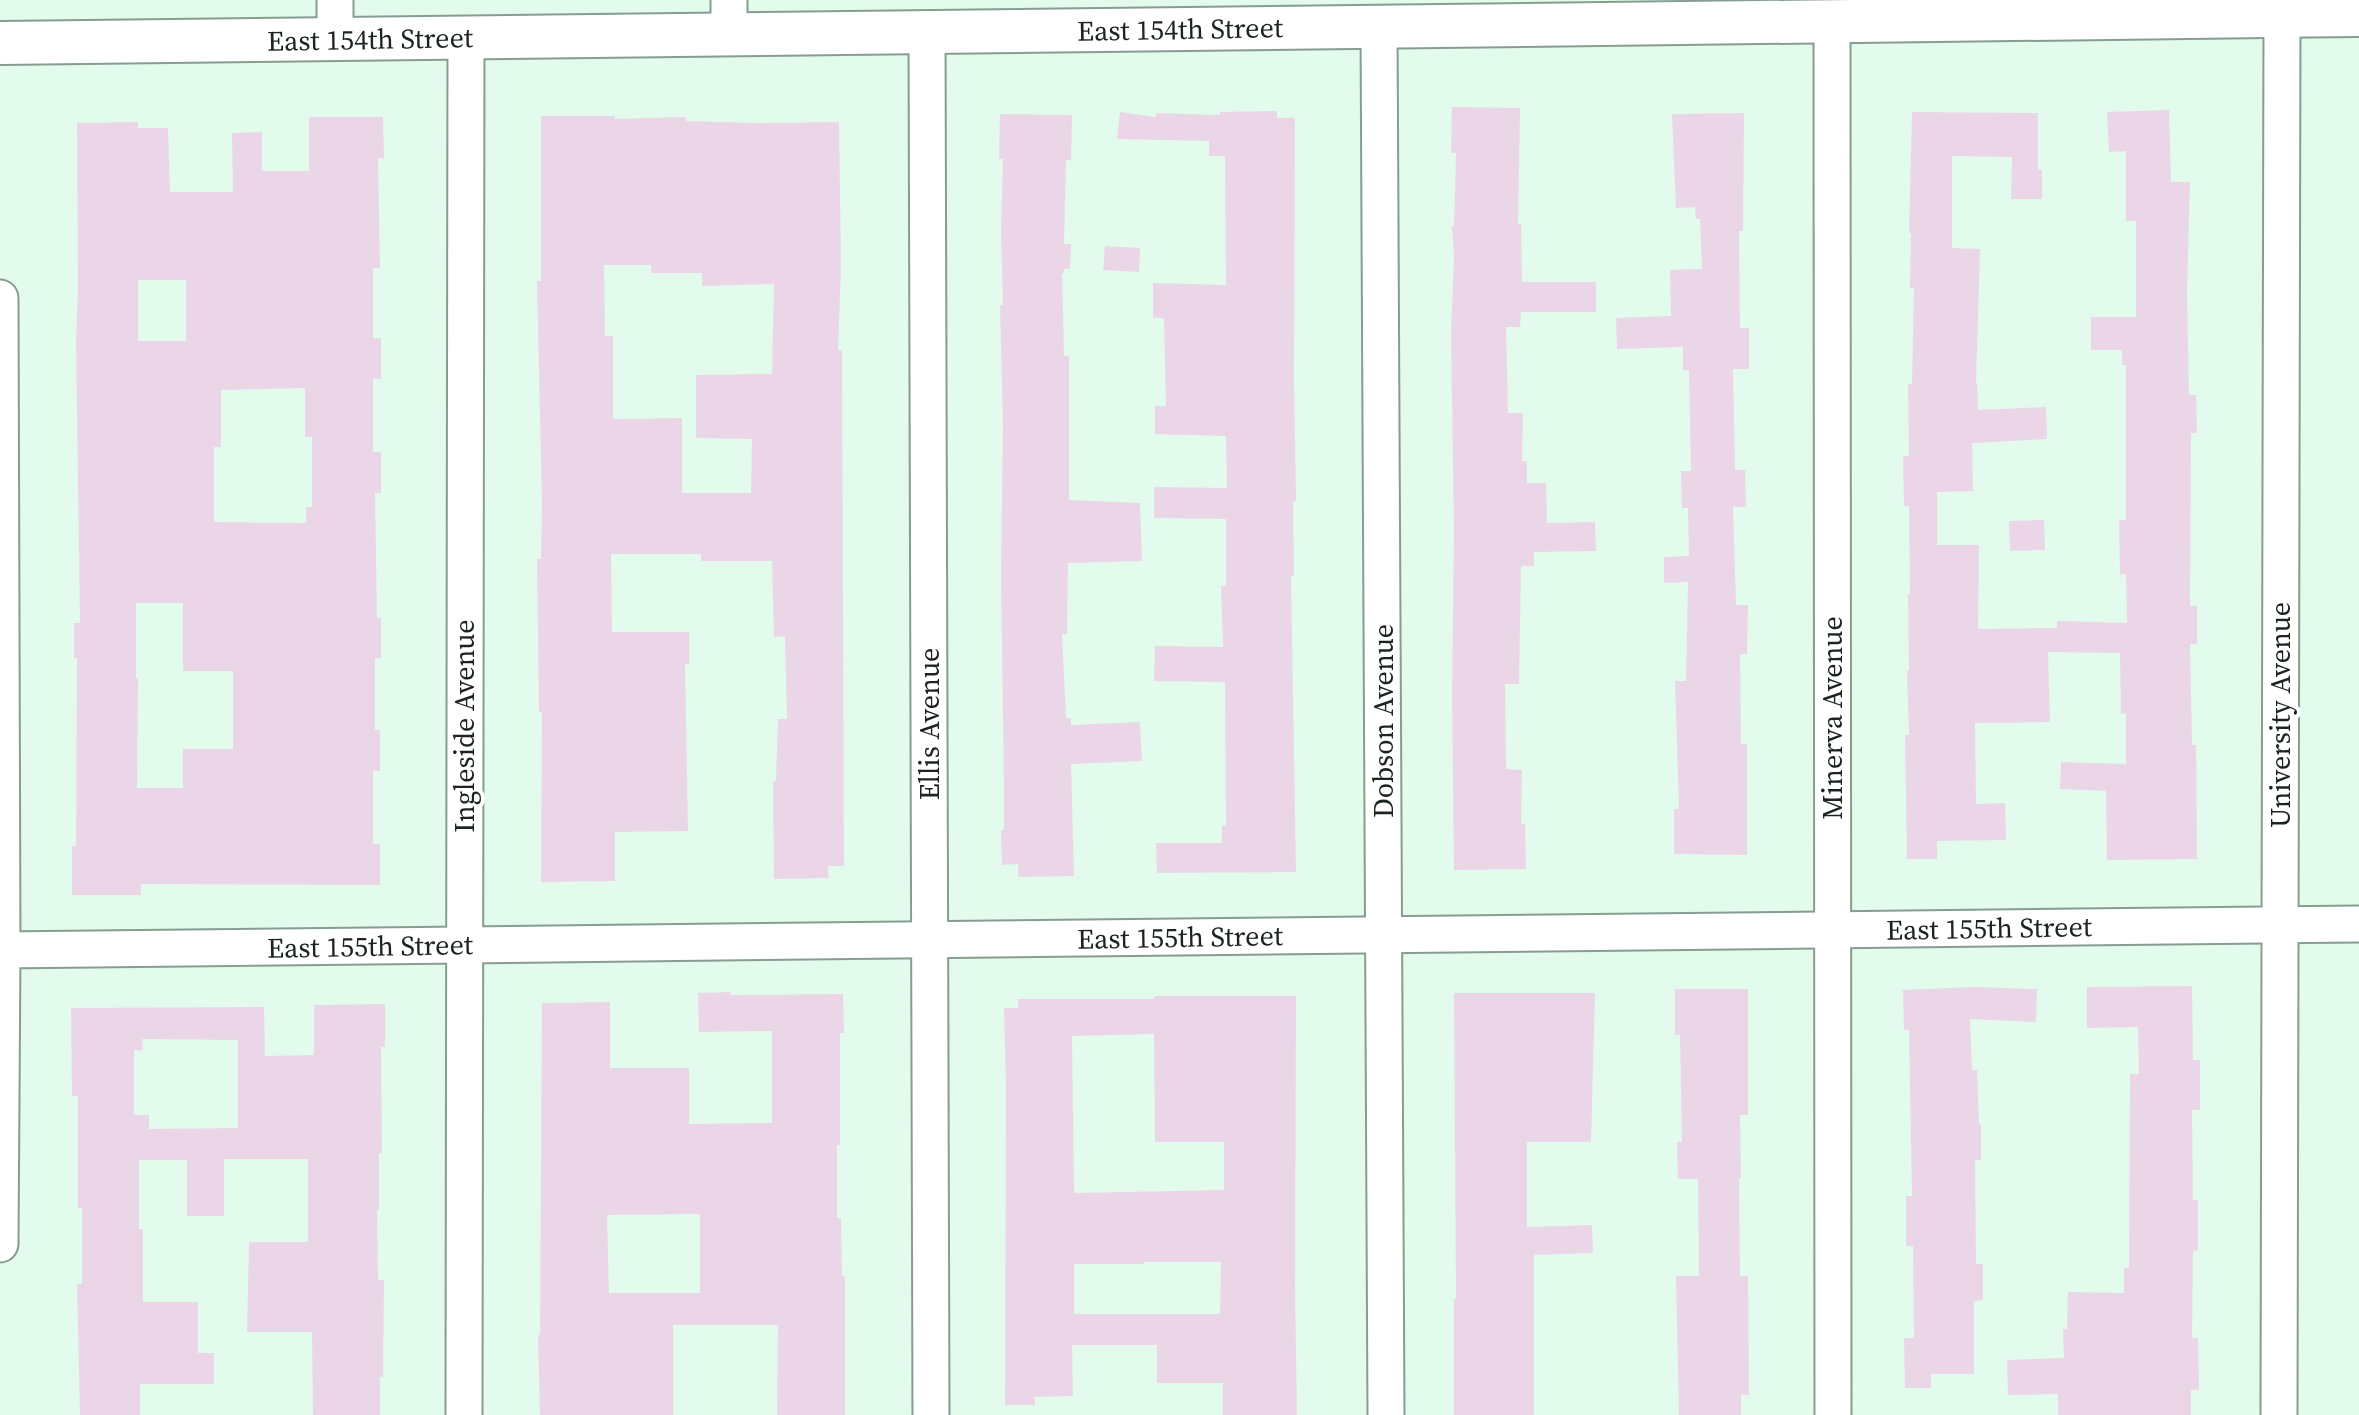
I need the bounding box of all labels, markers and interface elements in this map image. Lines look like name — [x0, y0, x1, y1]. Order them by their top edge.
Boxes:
street label: East 154th Street — [1077, 8, 1284, 50]
street label: East 154th Street — [267, 18, 474, 60]
street label: University Avenue — [2261, 602, 2299, 828]
street label: Minerva Avenue — [1813, 616, 1851, 820]
street label: Ingleside Avenue — [445, 619, 483, 833]
street label: Dobson Avenue — [1364, 624, 1402, 818]
street label: Ellis Avenue — [910, 648, 948, 800]
street label: East 155th Street — [1886, 907, 2093, 949]
street label: East 155th Street — [1077, 916, 1284, 958]
street label: East 155th Street — [267, 925, 474, 967]

